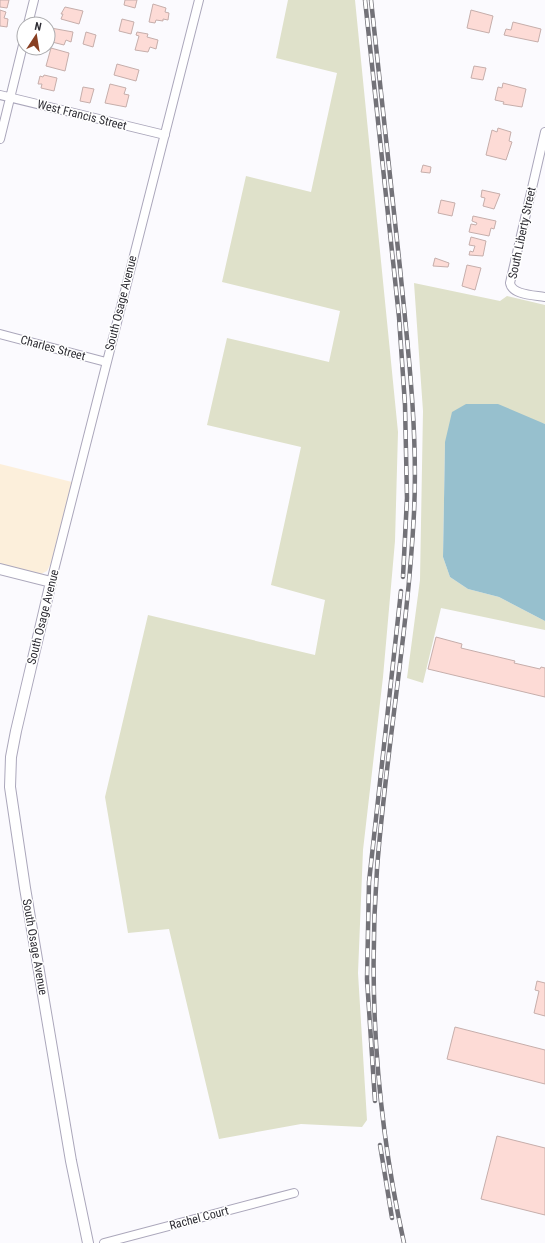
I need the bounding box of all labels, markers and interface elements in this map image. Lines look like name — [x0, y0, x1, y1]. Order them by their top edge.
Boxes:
north arrow — [16, 16, 56, 56]
text: N — [33, 20, 43, 34]
street label: West Francis Street — [36, 97, 129, 133]
street label: South Liberty Street — [505, 185, 539, 280]
street label: South Osage Avenue — [102, 254, 140, 352]
street label: Charles Street — [19, 333, 87, 364]
street label: South Osage Avenue — [24, 568, 62, 666]
street label: South Osage Avenue — [20, 898, 50, 997]
street label: Rachel Court — [168, 1203, 231, 1233]

